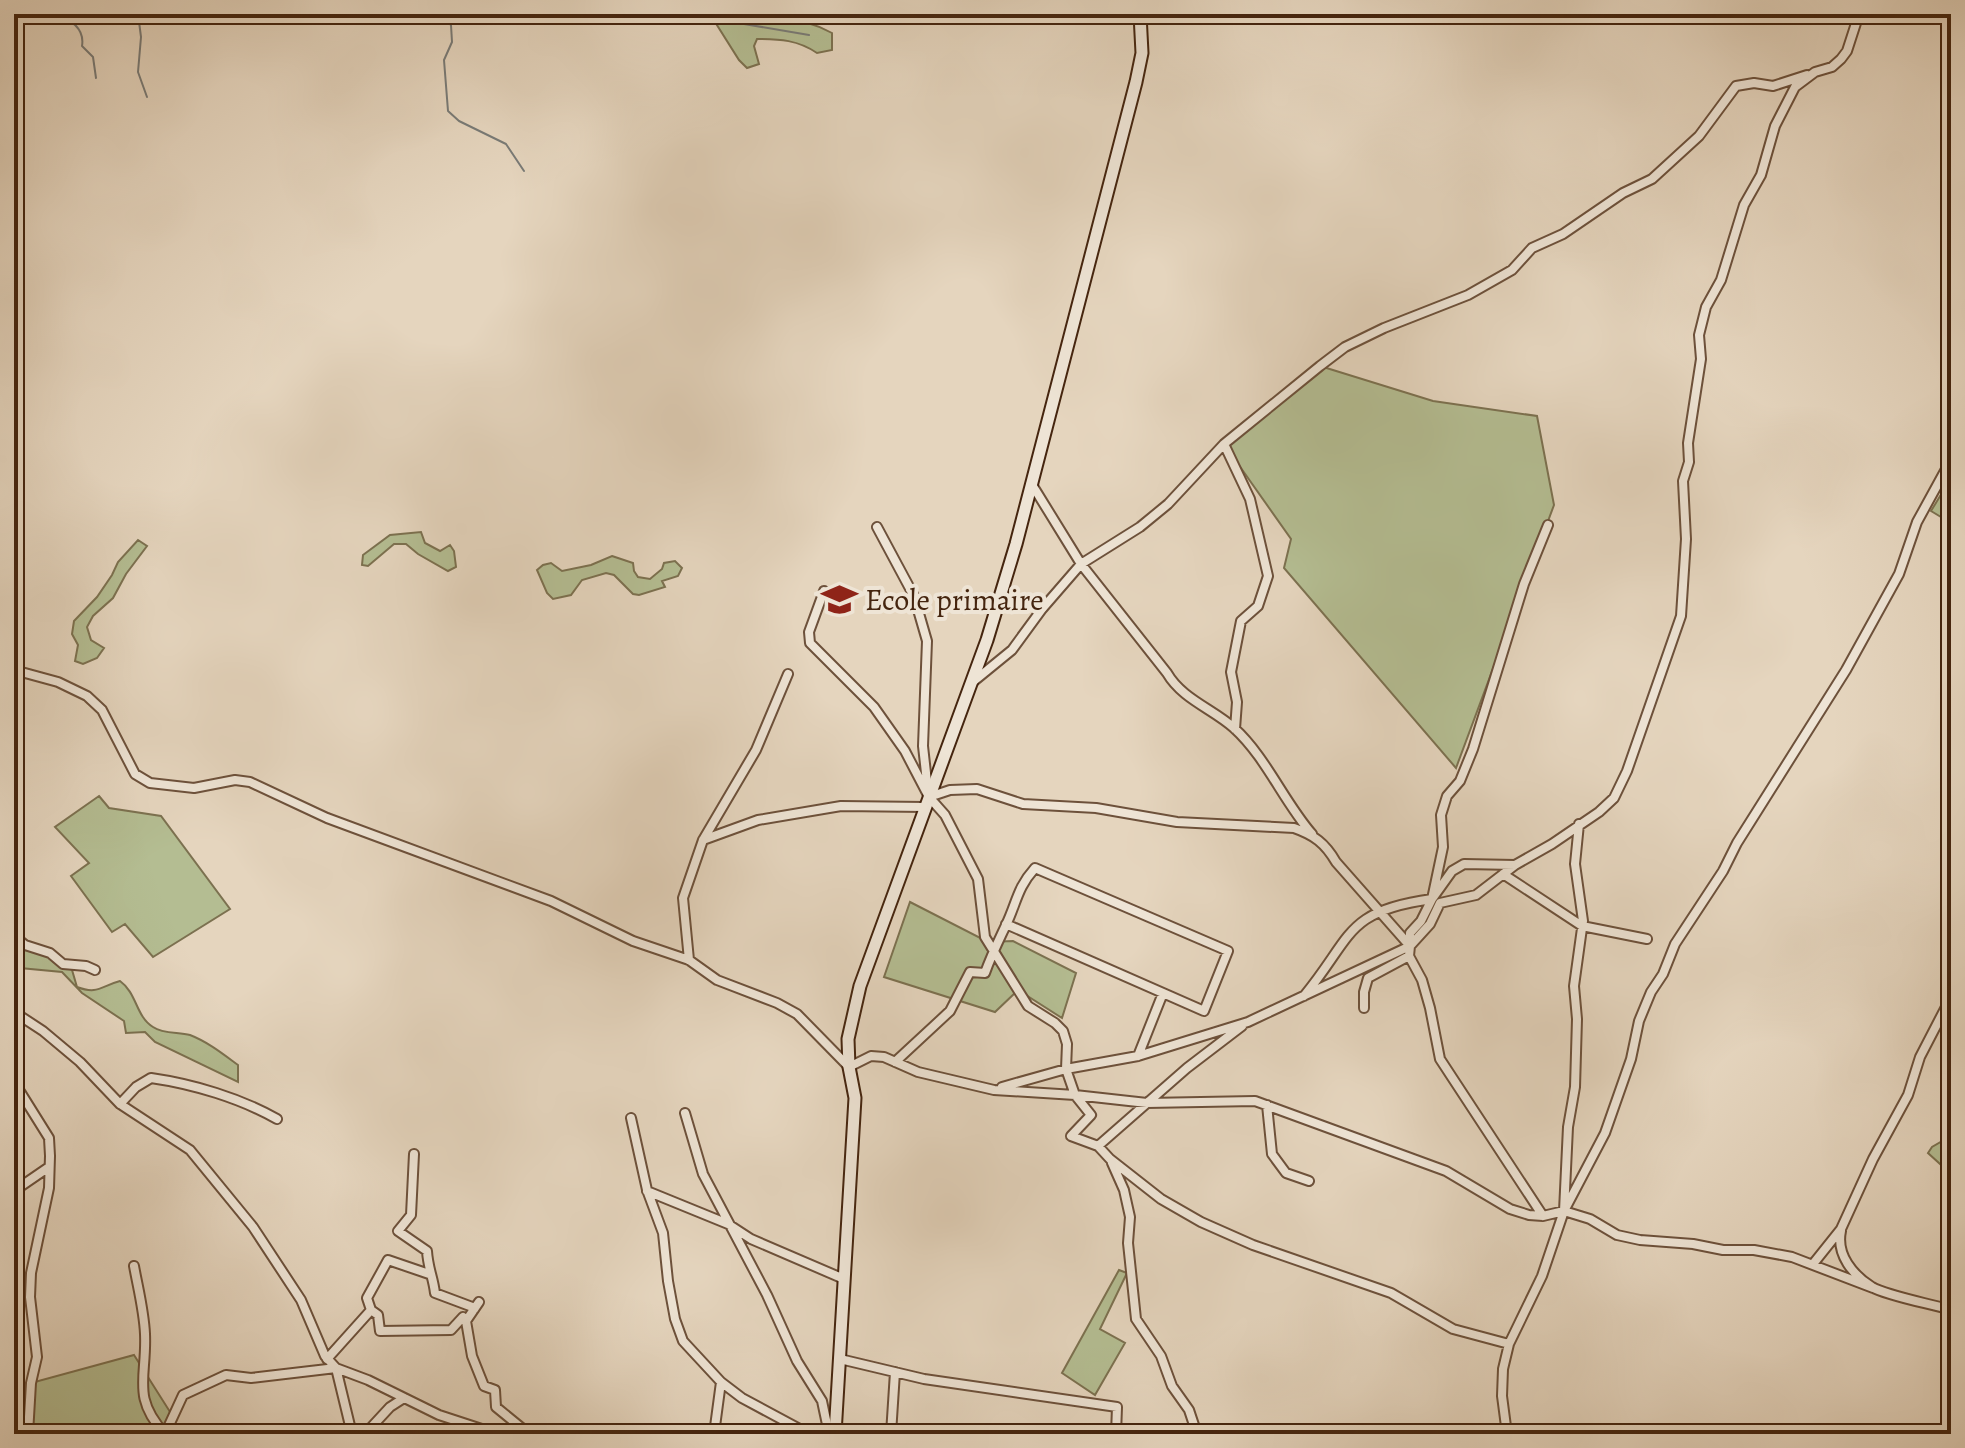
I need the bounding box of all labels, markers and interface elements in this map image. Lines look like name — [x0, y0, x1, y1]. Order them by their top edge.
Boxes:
place label: Ecole primaire — [865, 580, 1044, 620]
school or university icon: Ecole primaire — [820, 581, 858, 619]

